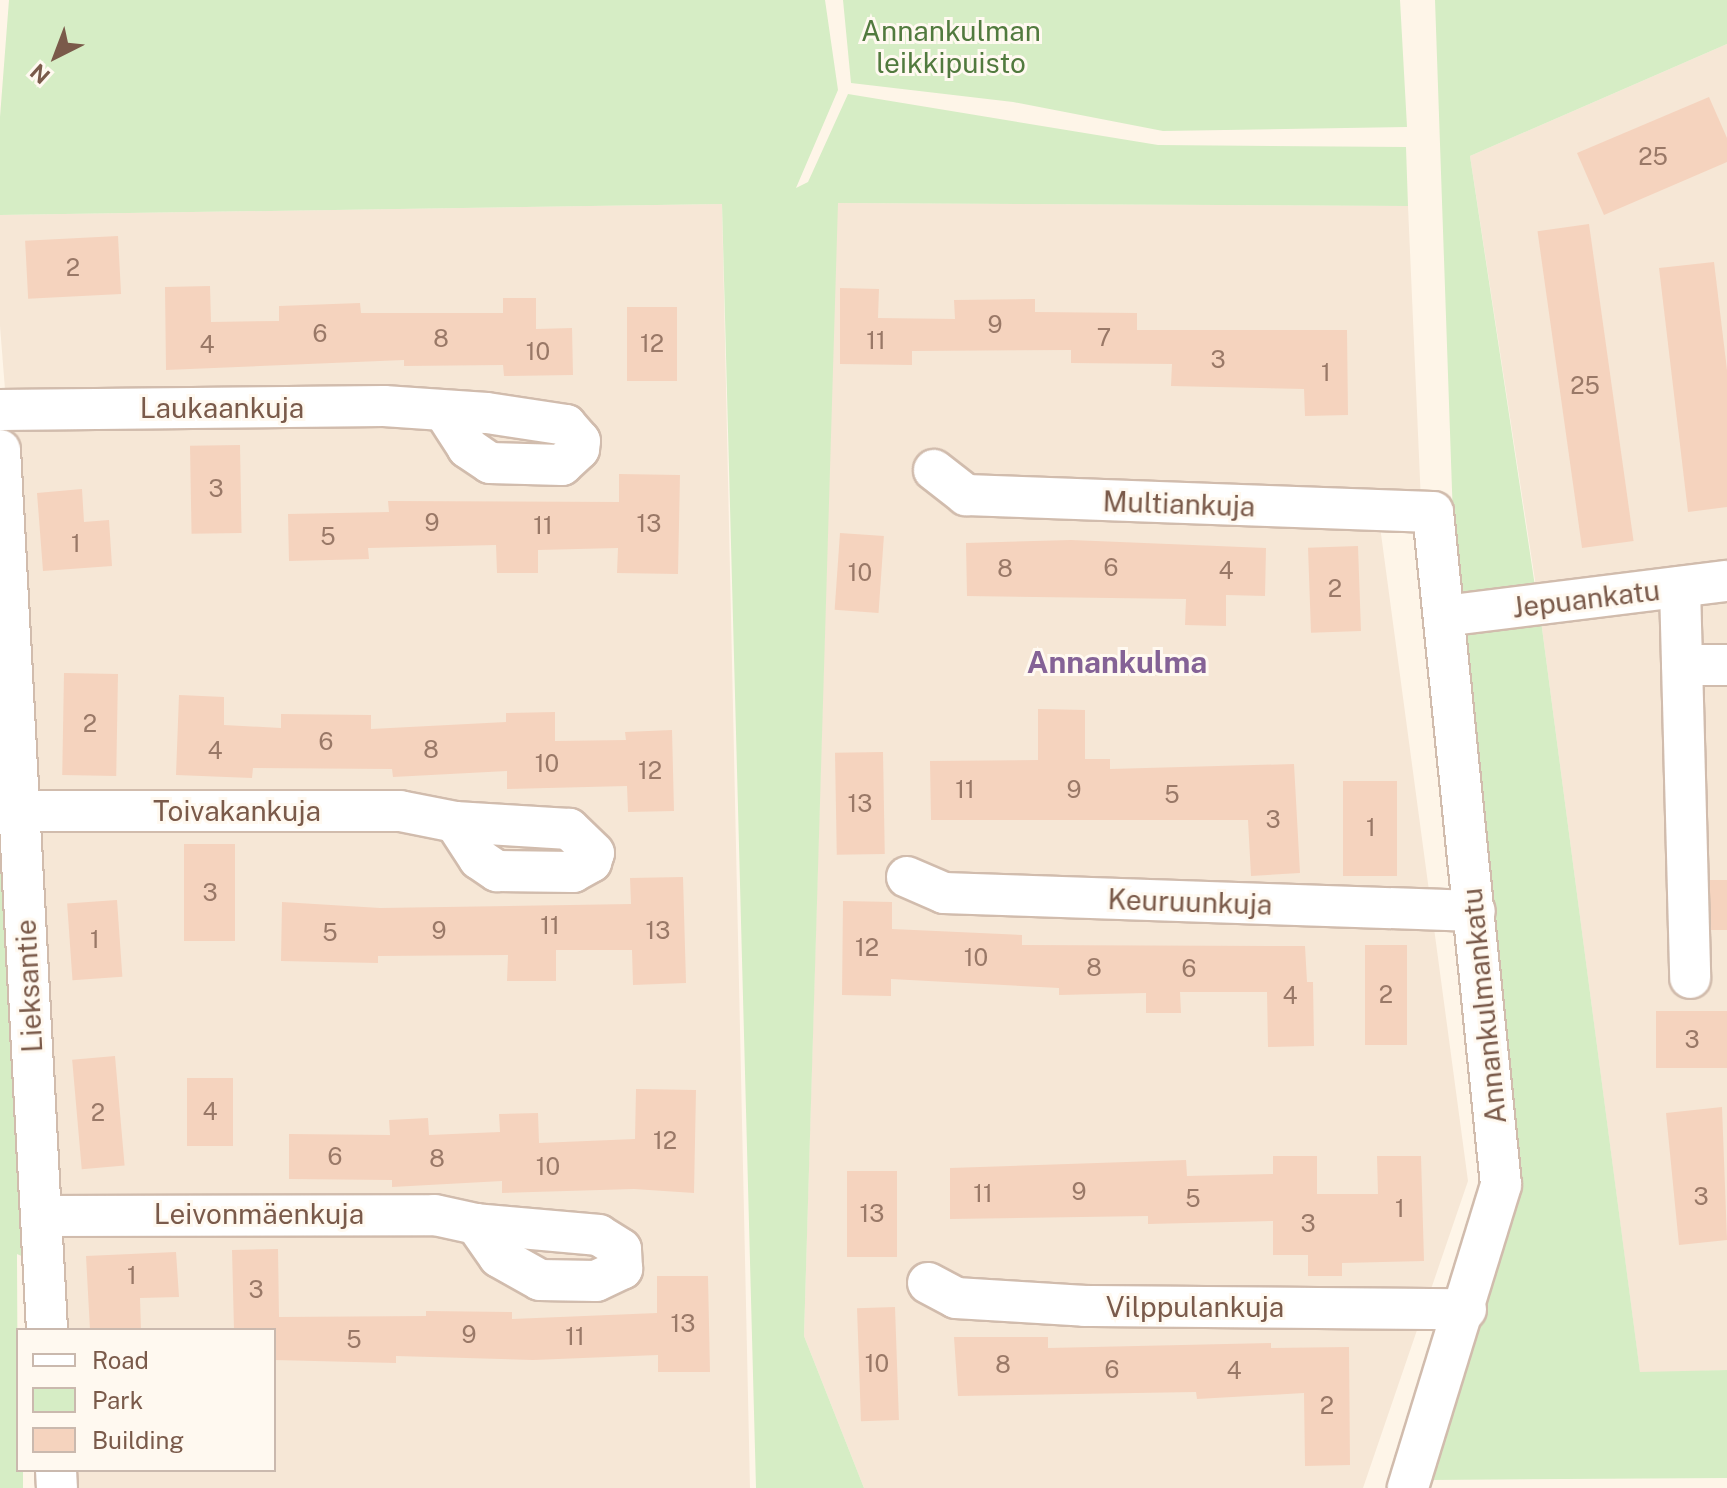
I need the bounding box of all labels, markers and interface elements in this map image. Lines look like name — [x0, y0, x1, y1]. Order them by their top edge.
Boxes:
park label: Annankulman leikkipuisto — [861, 14, 1041, 80]
north arrow — [16, 16, 96, 96]
text: N — [25, 58, 55, 89]
house number: 25 — [1638, 143, 1668, 171]
house number: 2 — [66, 254, 80, 282]
house number: 9 — [988, 311, 1002, 339]
house number: 6 — [313, 320, 327, 348]
house number: 7 — [1097, 324, 1111, 352]
house number: 8 — [433, 325, 449, 353]
house number: 11 — [866, 327, 886, 355]
house number: 12 — [640, 330, 664, 358]
house number: 4 — [199, 331, 215, 359]
house number: 10 — [526, 338, 550, 366]
house number: 3 — [1210, 346, 1226, 374]
house number: 1 — [1321, 359, 1331, 387]
house number: 25 — [1570, 372, 1600, 400]
street label: Laukaankuja — [140, 391, 304, 425]
house number: 3 — [208, 475, 224, 503]
street label: Multiankuja — [1102, 485, 1256, 523]
house number: 9 — [425, 509, 439, 537]
house number: 13 — [637, 510, 661, 538]
house number: 11 — [533, 512, 553, 540]
house number: 5 — [320, 523, 336, 551]
house number: 1 — [71, 530, 81, 558]
house number: 6 — [1104, 554, 1118, 582]
house number: 8 — [997, 555, 1013, 583]
house number: 4 — [1218, 557, 1234, 585]
house number: 10 — [848, 559, 872, 587]
street label: Jepuankatu — [1510, 573, 1662, 625]
house number: 2 — [1328, 575, 1342, 603]
district label: Annankulma — [1027, 644, 1207, 680]
house number: 2 — [83, 710, 97, 738]
house number: 6 — [319, 728, 333, 756]
house number: 8 — [423, 736, 439, 764]
house number: 4 — [207, 737, 223, 765]
house number: 10 — [535, 750, 559, 778]
house number: 12 — [638, 757, 662, 785]
house number: 11 — [955, 776, 975, 804]
house number: 9 — [1067, 776, 1081, 804]
house number: 5 — [1164, 781, 1180, 809]
house number: 13 — [848, 790, 872, 818]
street label: Toivakankuja — [153, 794, 321, 828]
house number: 3 — [1265, 806, 1281, 834]
house number: 1 — [1366, 814, 1376, 842]
house number: 3 — [202, 879, 218, 907]
street label: Keuruunkuja — [1107, 882, 1273, 922]
street label: Annankulmankatu — [1455, 886, 1513, 1126]
house number: 11 — [540, 912, 560, 940]
house number: 9 — [432, 917, 446, 945]
house number: 13 — [646, 917, 670, 945]
street label: Lieksantie — [9, 919, 49, 1053]
house number: 5 — [322, 919, 338, 947]
house number: 1 — [90, 926, 100, 954]
house number: 12 — [855, 934, 879, 962]
house number: 10 — [964, 944, 988, 972]
house number: 8 — [1086, 954, 1102, 982]
house number: 6 — [1182, 955, 1196, 983]
house number: 2 — [1379, 981, 1393, 1009]
house number: 4 — [1282, 982, 1298, 1010]
house number: 3 — [1684, 1026, 1700, 1054]
house number: 4 — [202, 1098, 218, 1126]
house number: 2 — [91, 1099, 105, 1127]
house number: 12 — [653, 1127, 677, 1155]
house number: 6 — [328, 1143, 342, 1171]
house number: 8 — [429, 1145, 445, 1173]
house number: 10 — [536, 1153, 560, 1181]
house number: 9 — [1072, 1178, 1086, 1206]
house number: 11 — [973, 1180, 993, 1208]
house number: 3 — [1693, 1183, 1709, 1211]
house number: 5 — [1185, 1185, 1201, 1213]
house number: 1 — [1395, 1195, 1405, 1223]
street label: Leivonmäenkuja — [154, 1197, 364, 1231]
house number: 13 — [860, 1200, 884, 1228]
house number: 3 — [1300, 1210, 1316, 1238]
house number: 1 — [127, 1262, 137, 1290]
house number: 3 — [248, 1276, 264, 1304]
street label: Vilppulankuja — [1106, 1290, 1284, 1324]
house number: 13 — [671, 1310, 695, 1338]
house number: 9 — [462, 1321, 476, 1349]
house number: 11 — [565, 1323, 585, 1351]
house number: 5 — [346, 1326, 362, 1354]
legend — [16, 1328, 276, 1472]
text: Road — [92, 1346, 149, 1374]
house number: 10 — [865, 1350, 889, 1378]
house number: 8 — [995, 1351, 1011, 1379]
house number: 6 — [1105, 1356, 1119, 1384]
house number: 4 — [1226, 1357, 1242, 1385]
text: Park — [92, 1386, 143, 1414]
house number: 2 — [1320, 1392, 1334, 1420]
text: Building — [92, 1426, 184, 1454]

